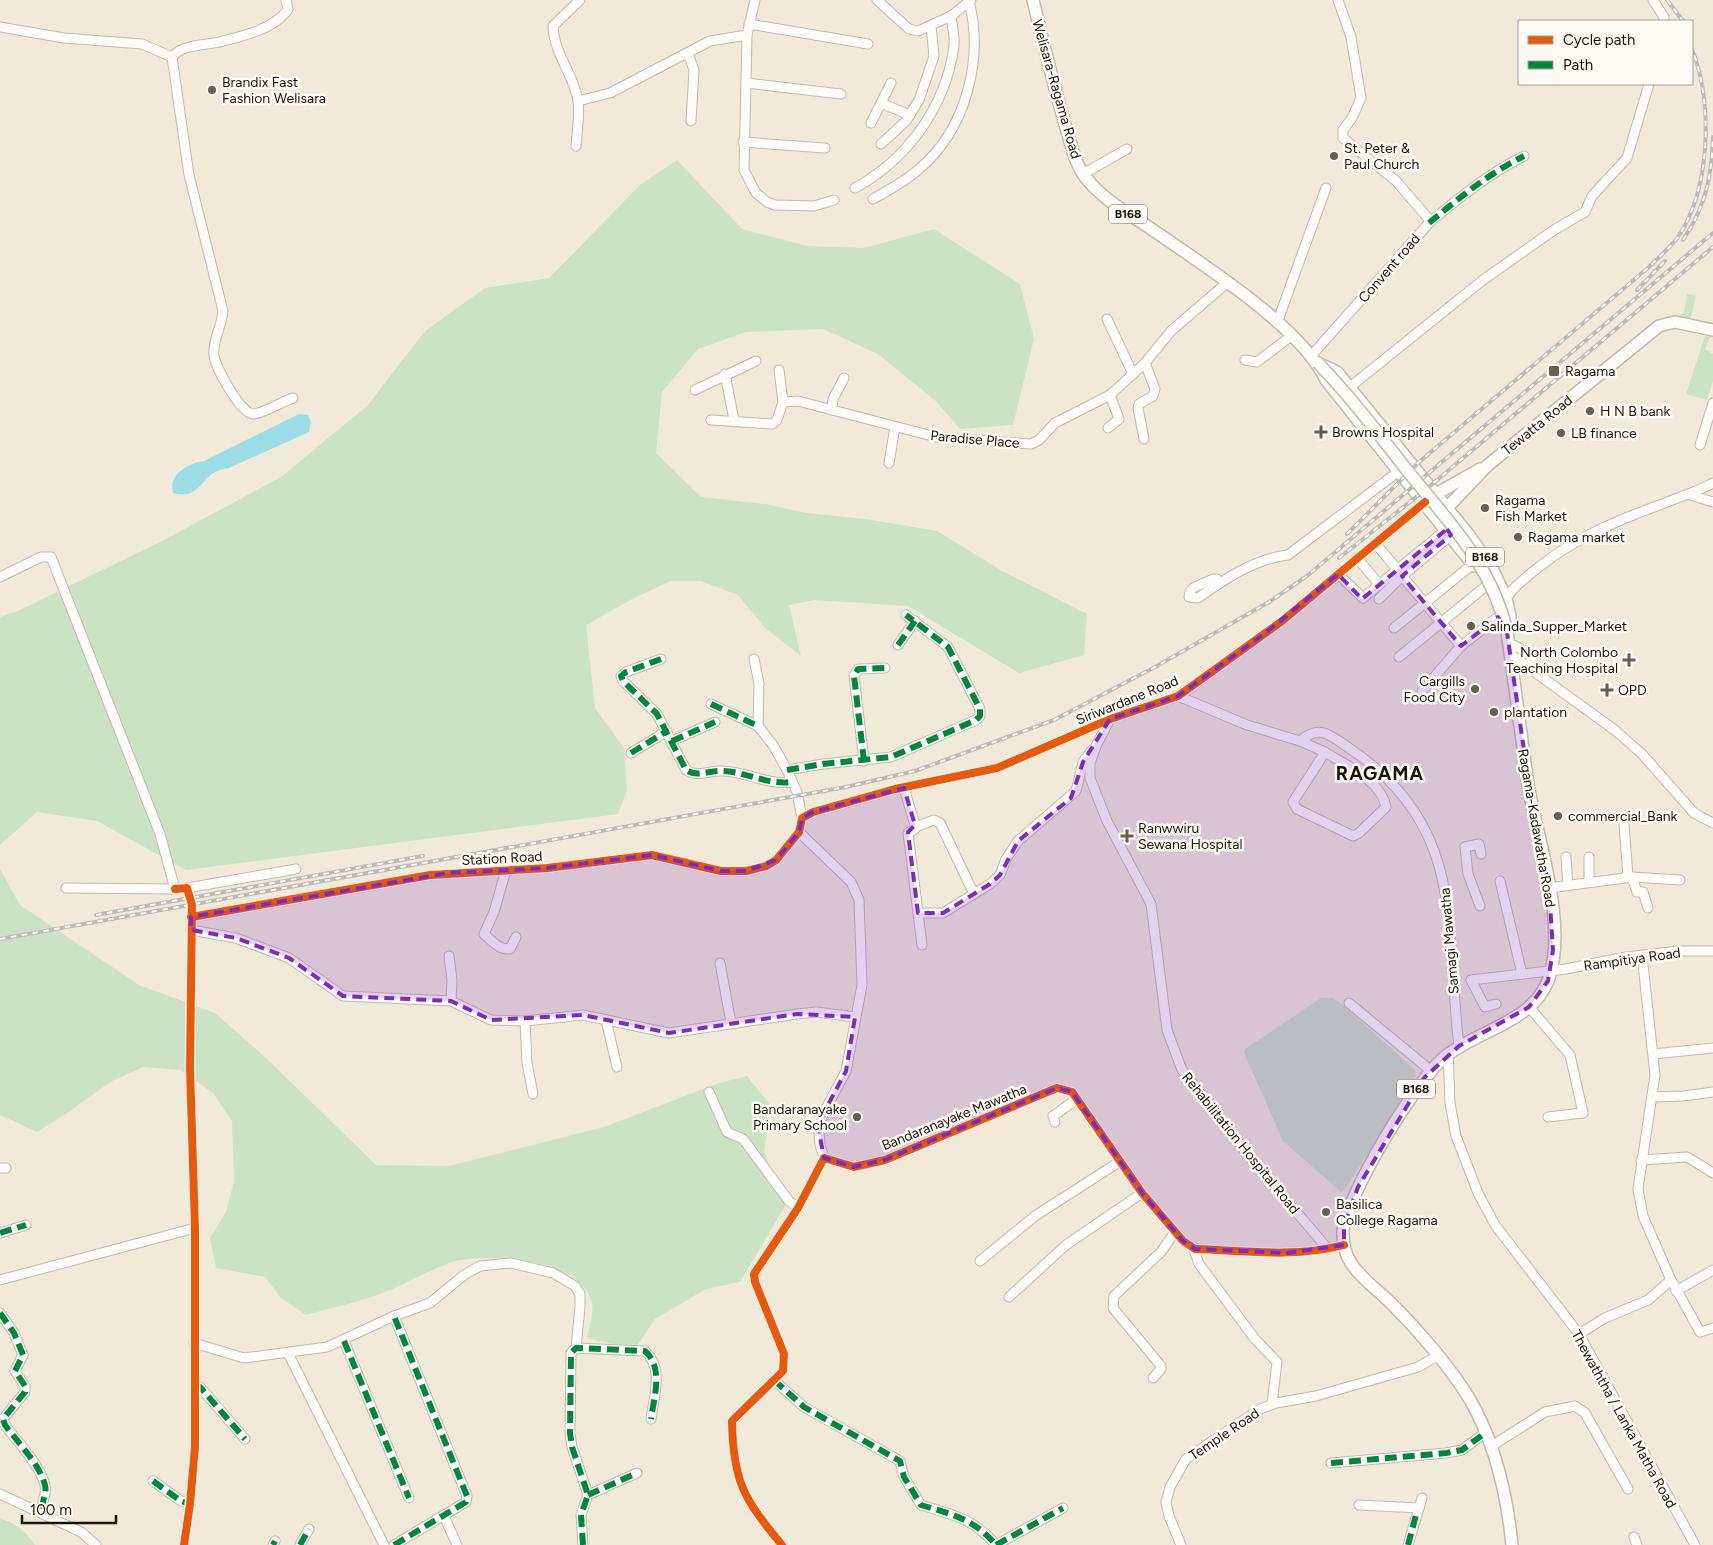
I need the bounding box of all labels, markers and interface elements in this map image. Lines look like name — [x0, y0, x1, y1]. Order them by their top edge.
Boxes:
street label: Welisara-Ragama Road — [1028, 17, 1085, 161]
legend — [1518, 20, 1693, 85]
text: Cycle path — [1563, 31, 1635, 49]
text: Path — [1563, 56, 1593, 74]
place label: Brandix Fast Fashion Welisara — [222, 74, 326, 107]
marker: Brandix Fast Fashion Welisara — [206, 84, 218, 96]
place label: St. Peter & Paul Church — [1344, 140, 1419, 173]
marker: St. Peter & Paul Church — [1328, 150, 1340, 162]
road number: B168 — [1109, 204, 1147, 223]
street label: Convent road — [1355, 231, 1424, 306]
place label: Ragama — [1565, 363, 1615, 380]
marker: Ragama — [1547, 364, 1561, 378]
street label: Tewatta Road — [1499, 392, 1576, 459]
place label: H N B bank — [1600, 403, 1670, 420]
marker: H N B bank — [1584, 405, 1596, 417]
place label: Browns Hospital — [1332, 424, 1434, 441]
marker: Browns Hospital — [1314, 425, 1328, 439]
place label: LB finance — [1571, 425, 1637, 442]
street label: Paradise Place — [930, 427, 1021, 452]
marker: LB finance — [1555, 427, 1567, 439]
place label: Ragama Fish Market — [1495, 492, 1567, 525]
marker: Ragama Fish Market — [1479, 502, 1491, 514]
place label: Ragama market — [1528, 529, 1625, 546]
marker: Ragama market — [1512, 531, 1524, 543]
road number: B168 — [1466, 548, 1504, 566]
place label: Salinda_Supper_Market — [1481, 618, 1627, 635]
marker: Salinda_Supper_Market — [1465, 620, 1477, 632]
place label: North Colombo Teaching Hospital — [1506, 644, 1618, 677]
marker: North Colombo Teaching Hospital — [1622, 653, 1636, 667]
street label: Siriwardane Road — [1073, 672, 1181, 729]
place label: Cargills Food City — [1404, 673, 1466, 706]
place label: OPD — [1618, 682, 1647, 699]
marker: Cargills Food City — [1469, 683, 1481, 695]
marker: OPD — [1600, 683, 1614, 697]
place label: plantation — [1504, 704, 1567, 721]
marker: plantation — [1488, 706, 1500, 718]
street label: Ragama-Kadawatha Road — [1514, 747, 1559, 909]
district label: RAGAMA — [1336, 762, 1424, 785]
place label: commercial_Bank — [1568, 808, 1678, 825]
marker: commercial_Bank — [1552, 810, 1564, 822]
place label: Ranwwiru Sewana Hospital — [1138, 820, 1243, 853]
marker: Ranwwiru Sewana Hospital — [1120, 829, 1134, 843]
street label: Station Road — [461, 848, 543, 869]
street label: Samagi Mawatha — [1436, 887, 1463, 995]
street label: Rampitiya Road — [1582, 944, 1682, 975]
street label: Rehabilitation Hospital Road — [1178, 1069, 1303, 1218]
road number: B168 — [1397, 1080, 1435, 1098]
street label: Bandaranayake Mawatha — [879, 1081, 1029, 1154]
place label: Bandaranayake Primary School — [753, 1101, 847, 1134]
marker: Bandaranayake Primary School — [851, 1111, 863, 1123]
place label: Basilica College Ragama — [1336, 1196, 1438, 1229]
marker: Basilica College Ragama — [1320, 1206, 1332, 1218]
street label: Thewaththa / Lanka Matha Road — [1567, 1327, 1680, 1511]
street label: Temple Road — [1186, 1405, 1263, 1464]
scale bar — [22, 1492, 116, 1524]
text: 100 m — [30, 1501, 72, 1519]

